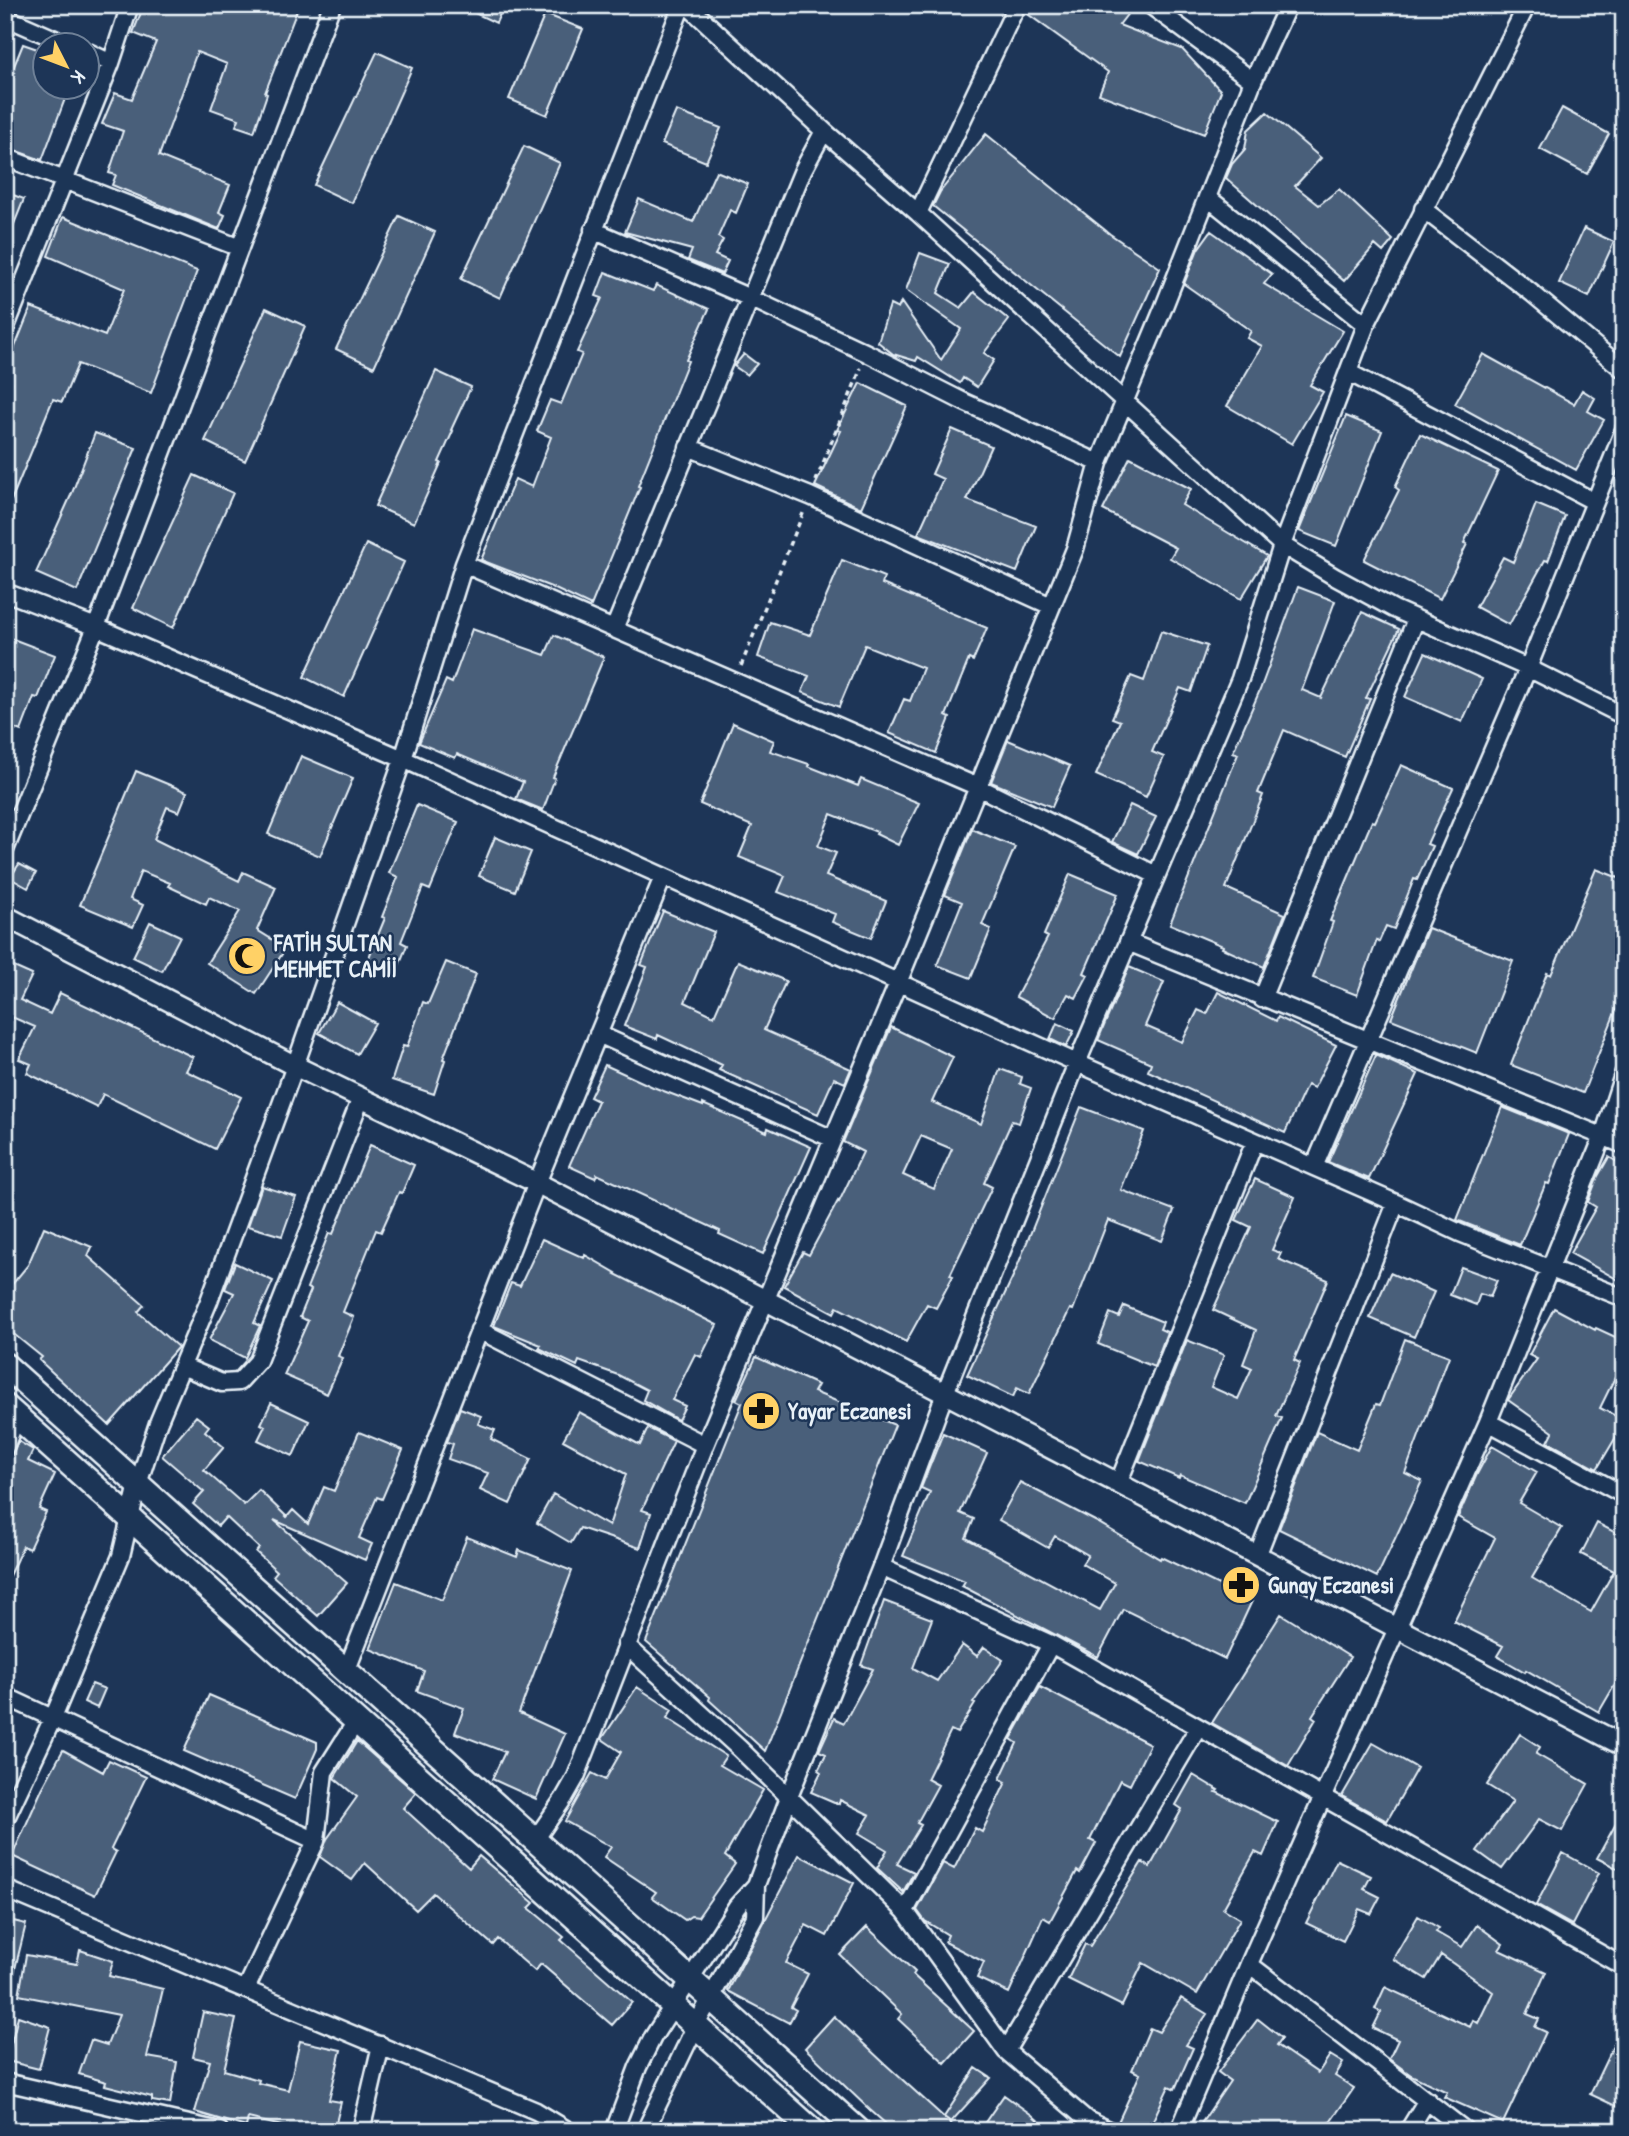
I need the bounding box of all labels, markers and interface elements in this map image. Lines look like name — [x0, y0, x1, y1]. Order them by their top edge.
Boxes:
north arrow — [32, 32, 102, 102]
text: K — [66, 65, 92, 90]
place label: FATİH SULTAN MEHMET CAMİİ — [273, 927, 397, 984]
mosque icon: FATİH SULTAN MEHMET CAMİİ — [226, 935, 268, 977]
pharmacy icon: Yayar Eczanesi — [740, 1390, 782, 1432]
place label: Yayar Eczanesi — [788, 1395, 912, 1427]
pharmacy icon: Gunay Eczanesi — [1220, 1564, 1262, 1606]
place label: Gunay Eczanesi — [1268, 1569, 1394, 1601]

